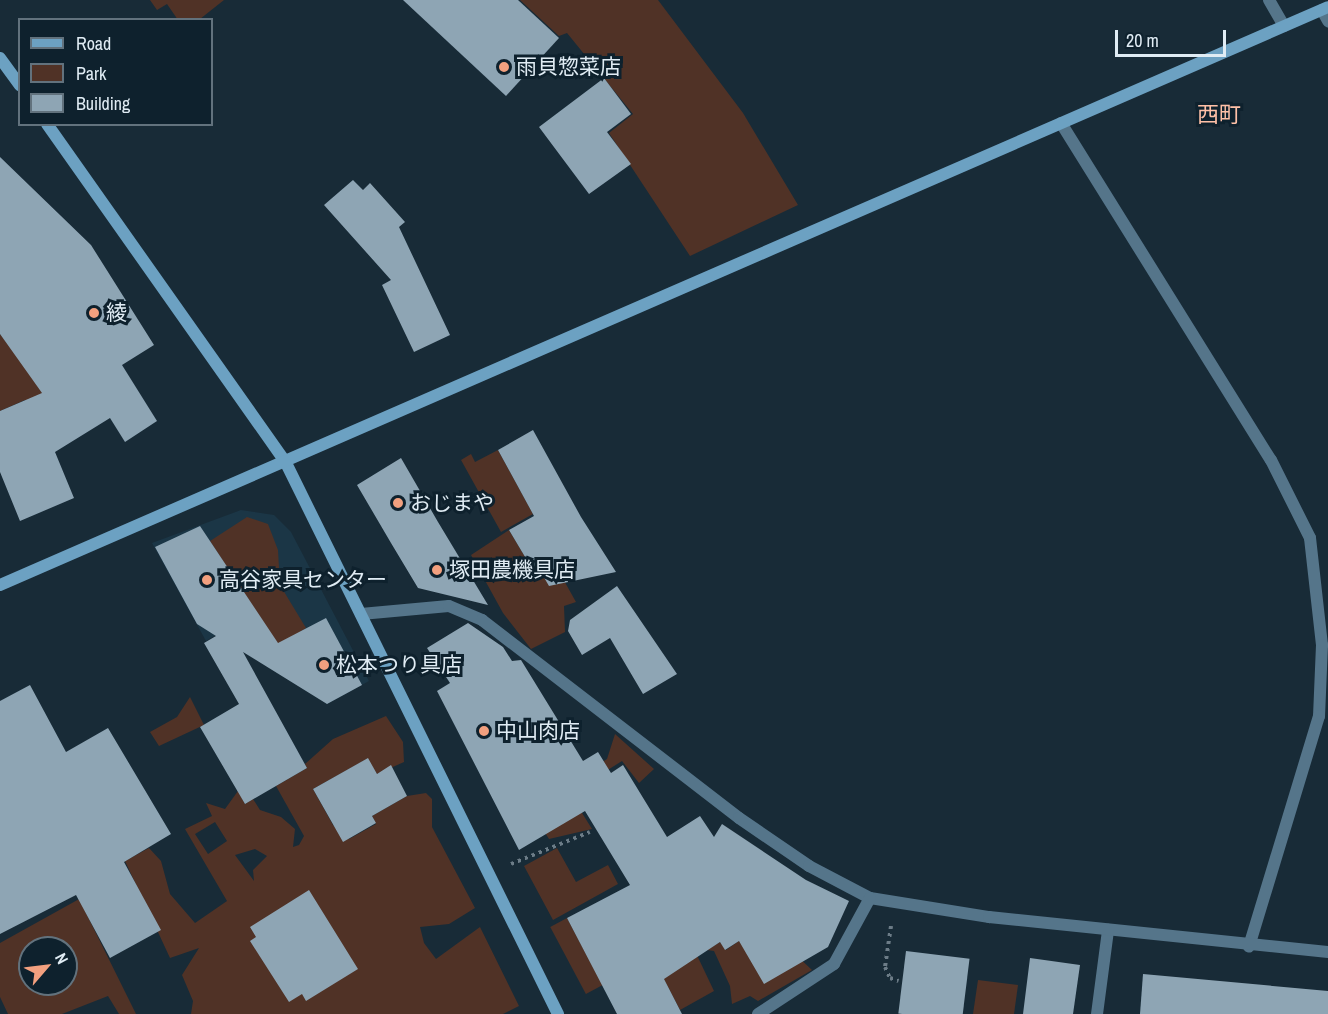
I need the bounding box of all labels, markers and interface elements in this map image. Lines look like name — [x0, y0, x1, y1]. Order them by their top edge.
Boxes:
legend — [18, 18, 213, 126]
scale bar — [1118, 18, 1229, 56]
text: 20 m — [1126, 28, 1159, 53]
text: Road — [76, 31, 111, 56]
place label: 雨貝惣菜店 — [516, 54, 621, 80]
marker: 雨貝惣菜店 — [497, 60, 511, 74]
text: Park — [76, 61, 106, 86]
text: Building — [76, 91, 130, 116]
district label: 西町 — [1197, 102, 1241, 128]
place label: 綾 — [106, 300, 127, 326]
marker: 綾 — [87, 306, 101, 320]
place label: おじまや — [410, 490, 494, 516]
marker: おじまや — [391, 496, 405, 510]
place label: 塚田農機具店 — [449, 557, 575, 583]
marker: 塚田農機具店 — [430, 563, 444, 577]
place label: 高谷家具センター — [219, 567, 387, 593]
marker: 高谷家具センター — [200, 573, 214, 587]
place label: 松本つり具店 — [336, 652, 462, 678]
marker: 松本つり具店 — [317, 658, 331, 672]
place label: 中山肉店 — [496, 718, 580, 744]
marker: 中山肉店 — [477, 724, 491, 738]
north arrow — [18, 936, 78, 996]
text: N — [50, 949, 74, 968]

